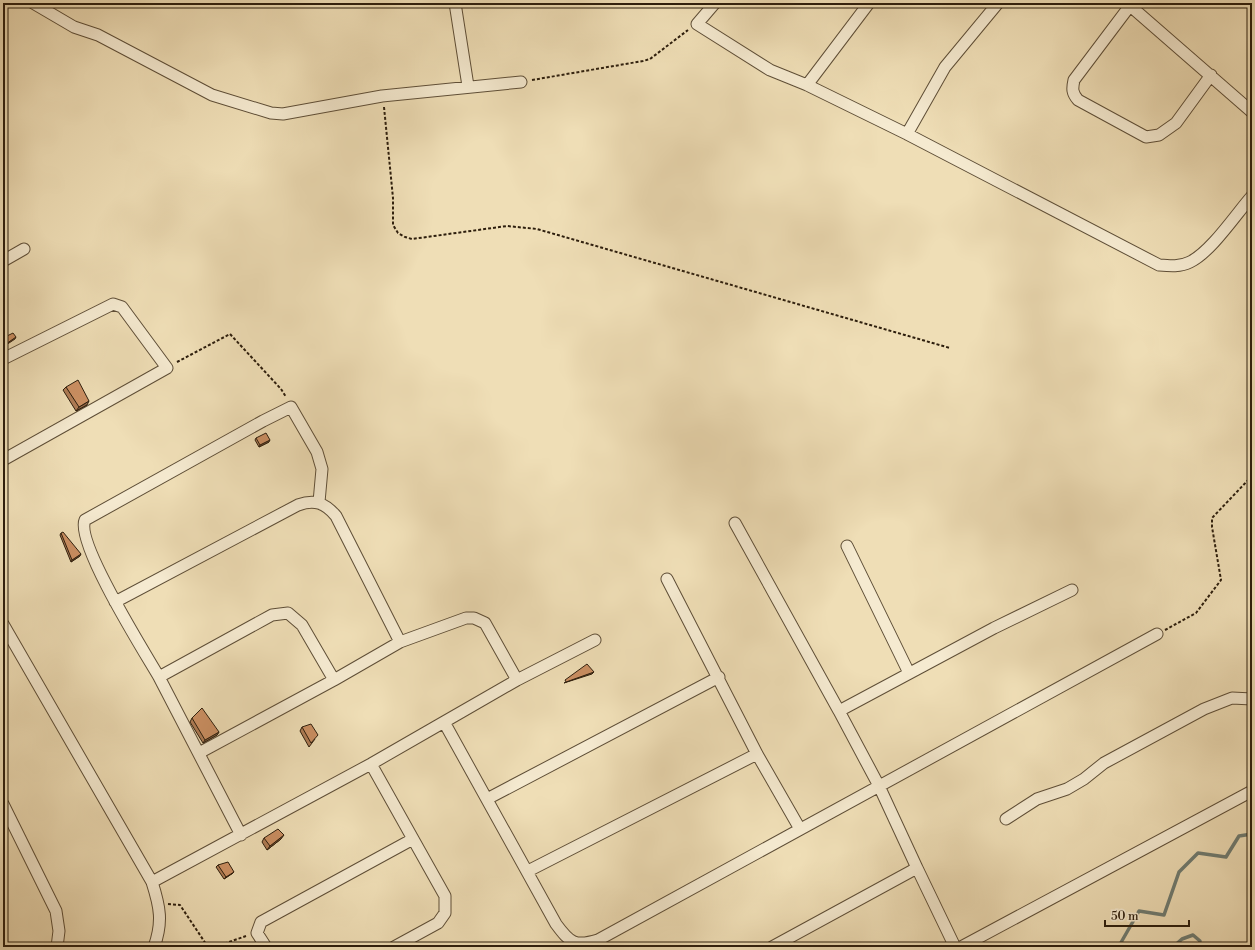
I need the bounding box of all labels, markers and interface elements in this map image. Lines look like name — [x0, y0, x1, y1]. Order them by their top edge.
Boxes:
scale bar — [1105, 902, 1189, 928]
text: 50 m — [1111, 909, 1139, 924]

